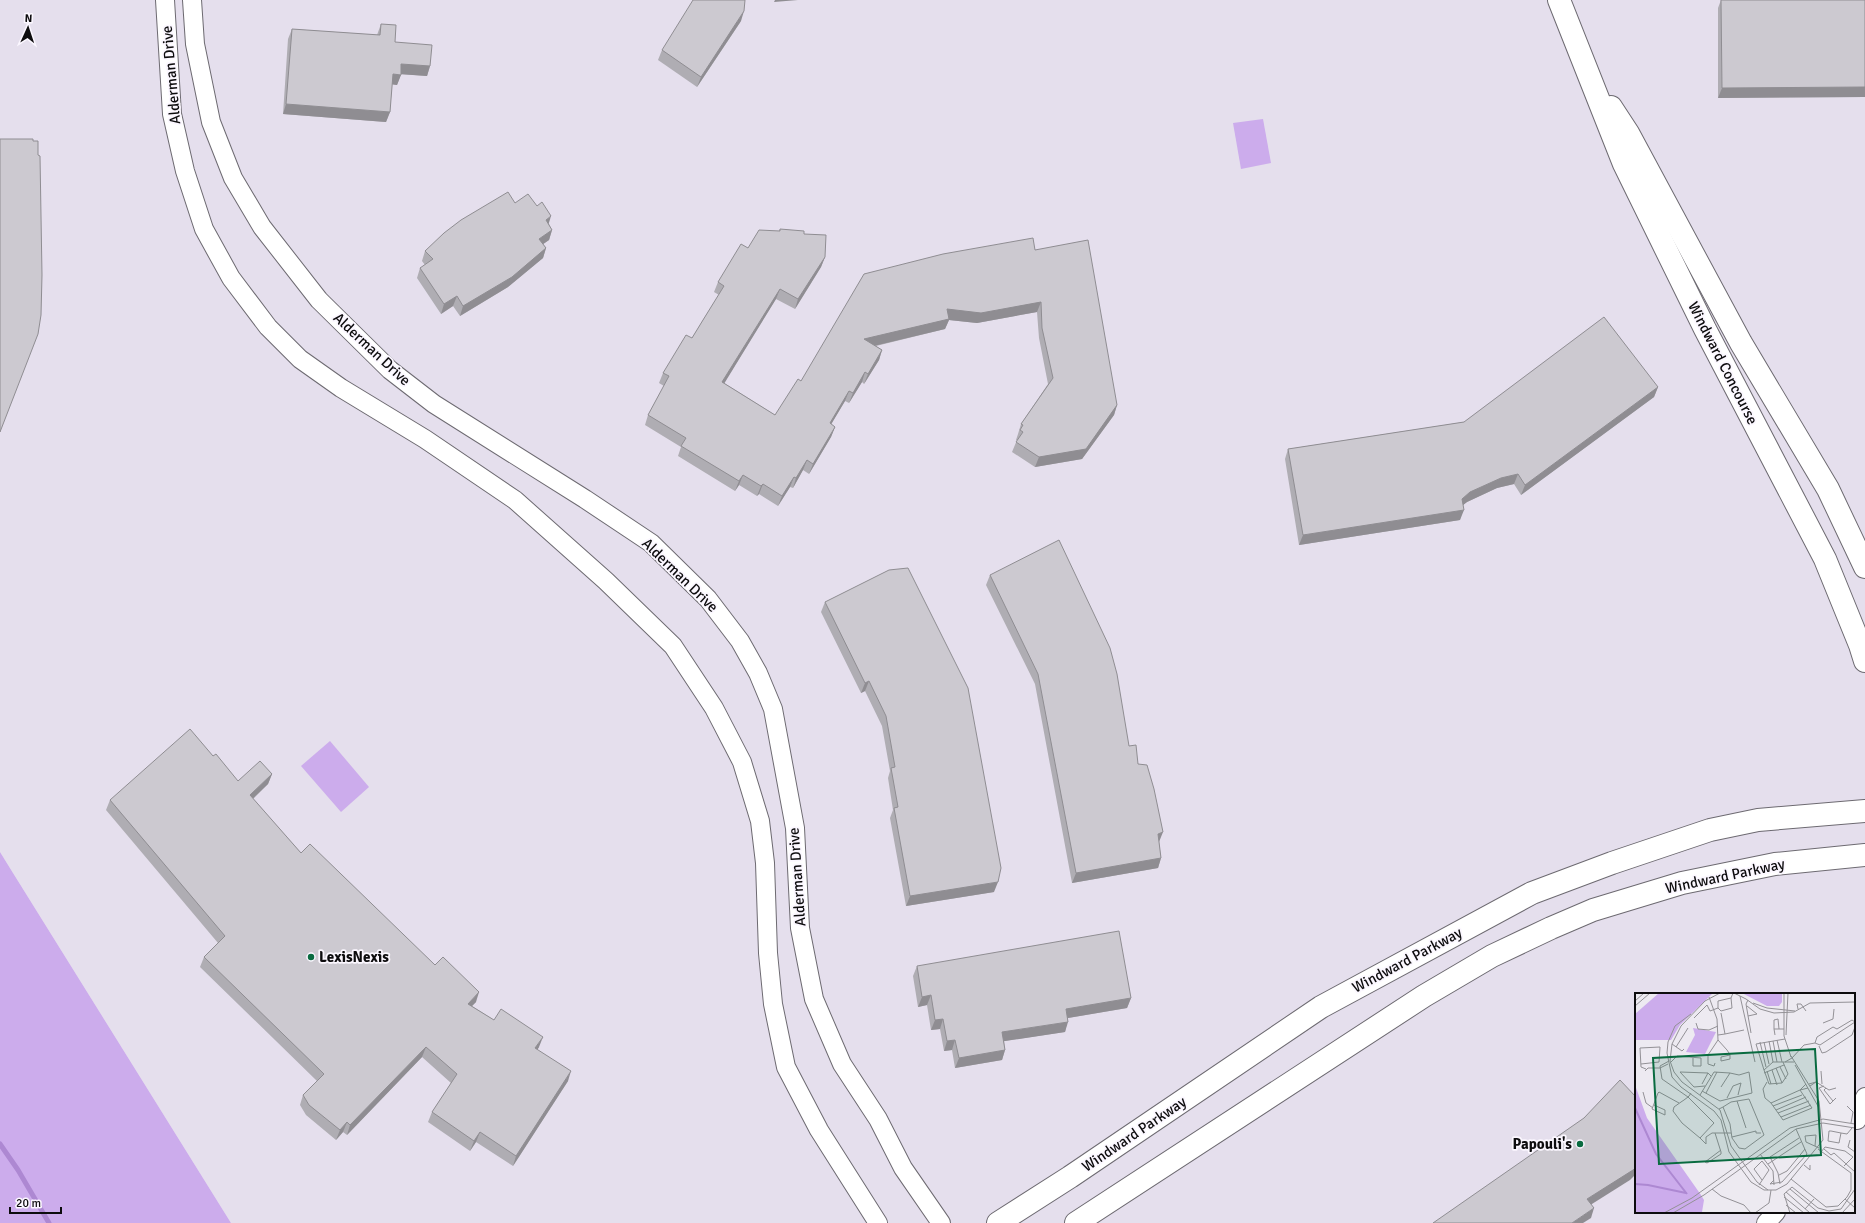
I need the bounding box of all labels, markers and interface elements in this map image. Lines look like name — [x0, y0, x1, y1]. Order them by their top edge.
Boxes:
north arrow — [8, 8, 48, 48]
text: N — [24, 12, 33, 25]
street label: Alderman Drive — [158, 25, 184, 125]
street label: Windward Concourse — [1684, 299, 1762, 427]
street label: Alderman Drive — [330, 309, 414, 389]
street label: Alderman Drive — [638, 534, 722, 616]
street label: Alderman Drive — [785, 827, 809, 927]
street label: Windward Parkway — [1664, 855, 1786, 897]
street label: Windward Parkway — [1349, 923, 1465, 997]
place label: LexisNexis — [319, 948, 389, 966]
marker: LexisNexis — [306, 952, 316, 962]
inset map — [1635, 993, 1855, 1213]
street label: Windward Parkway — [1078, 1092, 1190, 1176]
place label: Papouli's — [1513, 1135, 1572, 1153]
marker: Papouli's — [1575, 1139, 1585, 1149]
scale bar — [10, 1189, 61, 1215]
text: 20 m — [16, 1196, 41, 1211]

